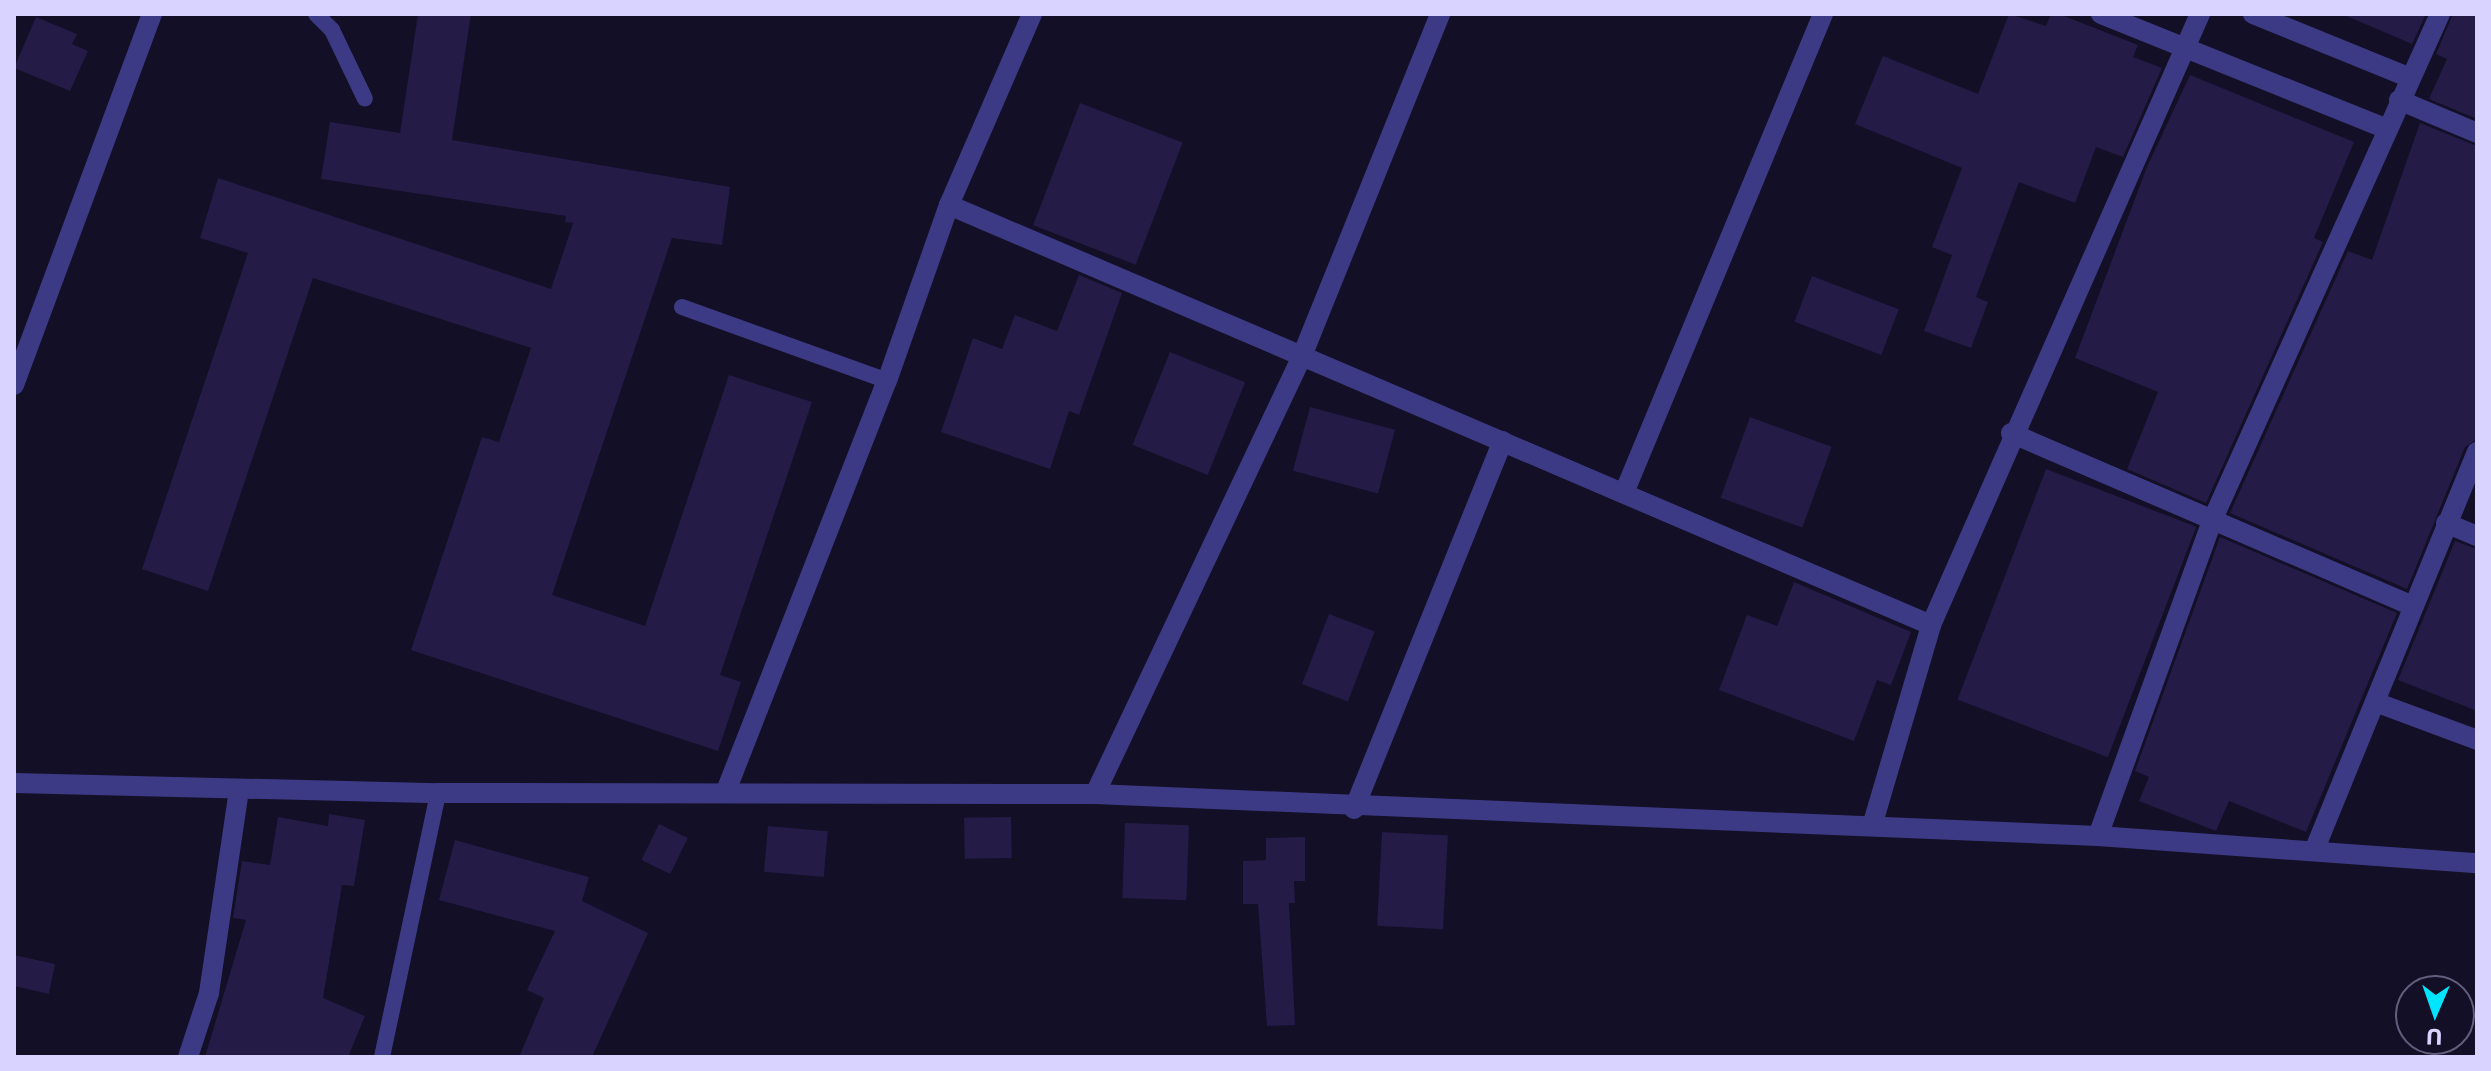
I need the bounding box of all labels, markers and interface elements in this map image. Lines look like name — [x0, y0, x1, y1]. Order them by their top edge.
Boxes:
north arrow — [2395, 975, 2475, 1055]
text: U — [2426, 1024, 2443, 1051]

